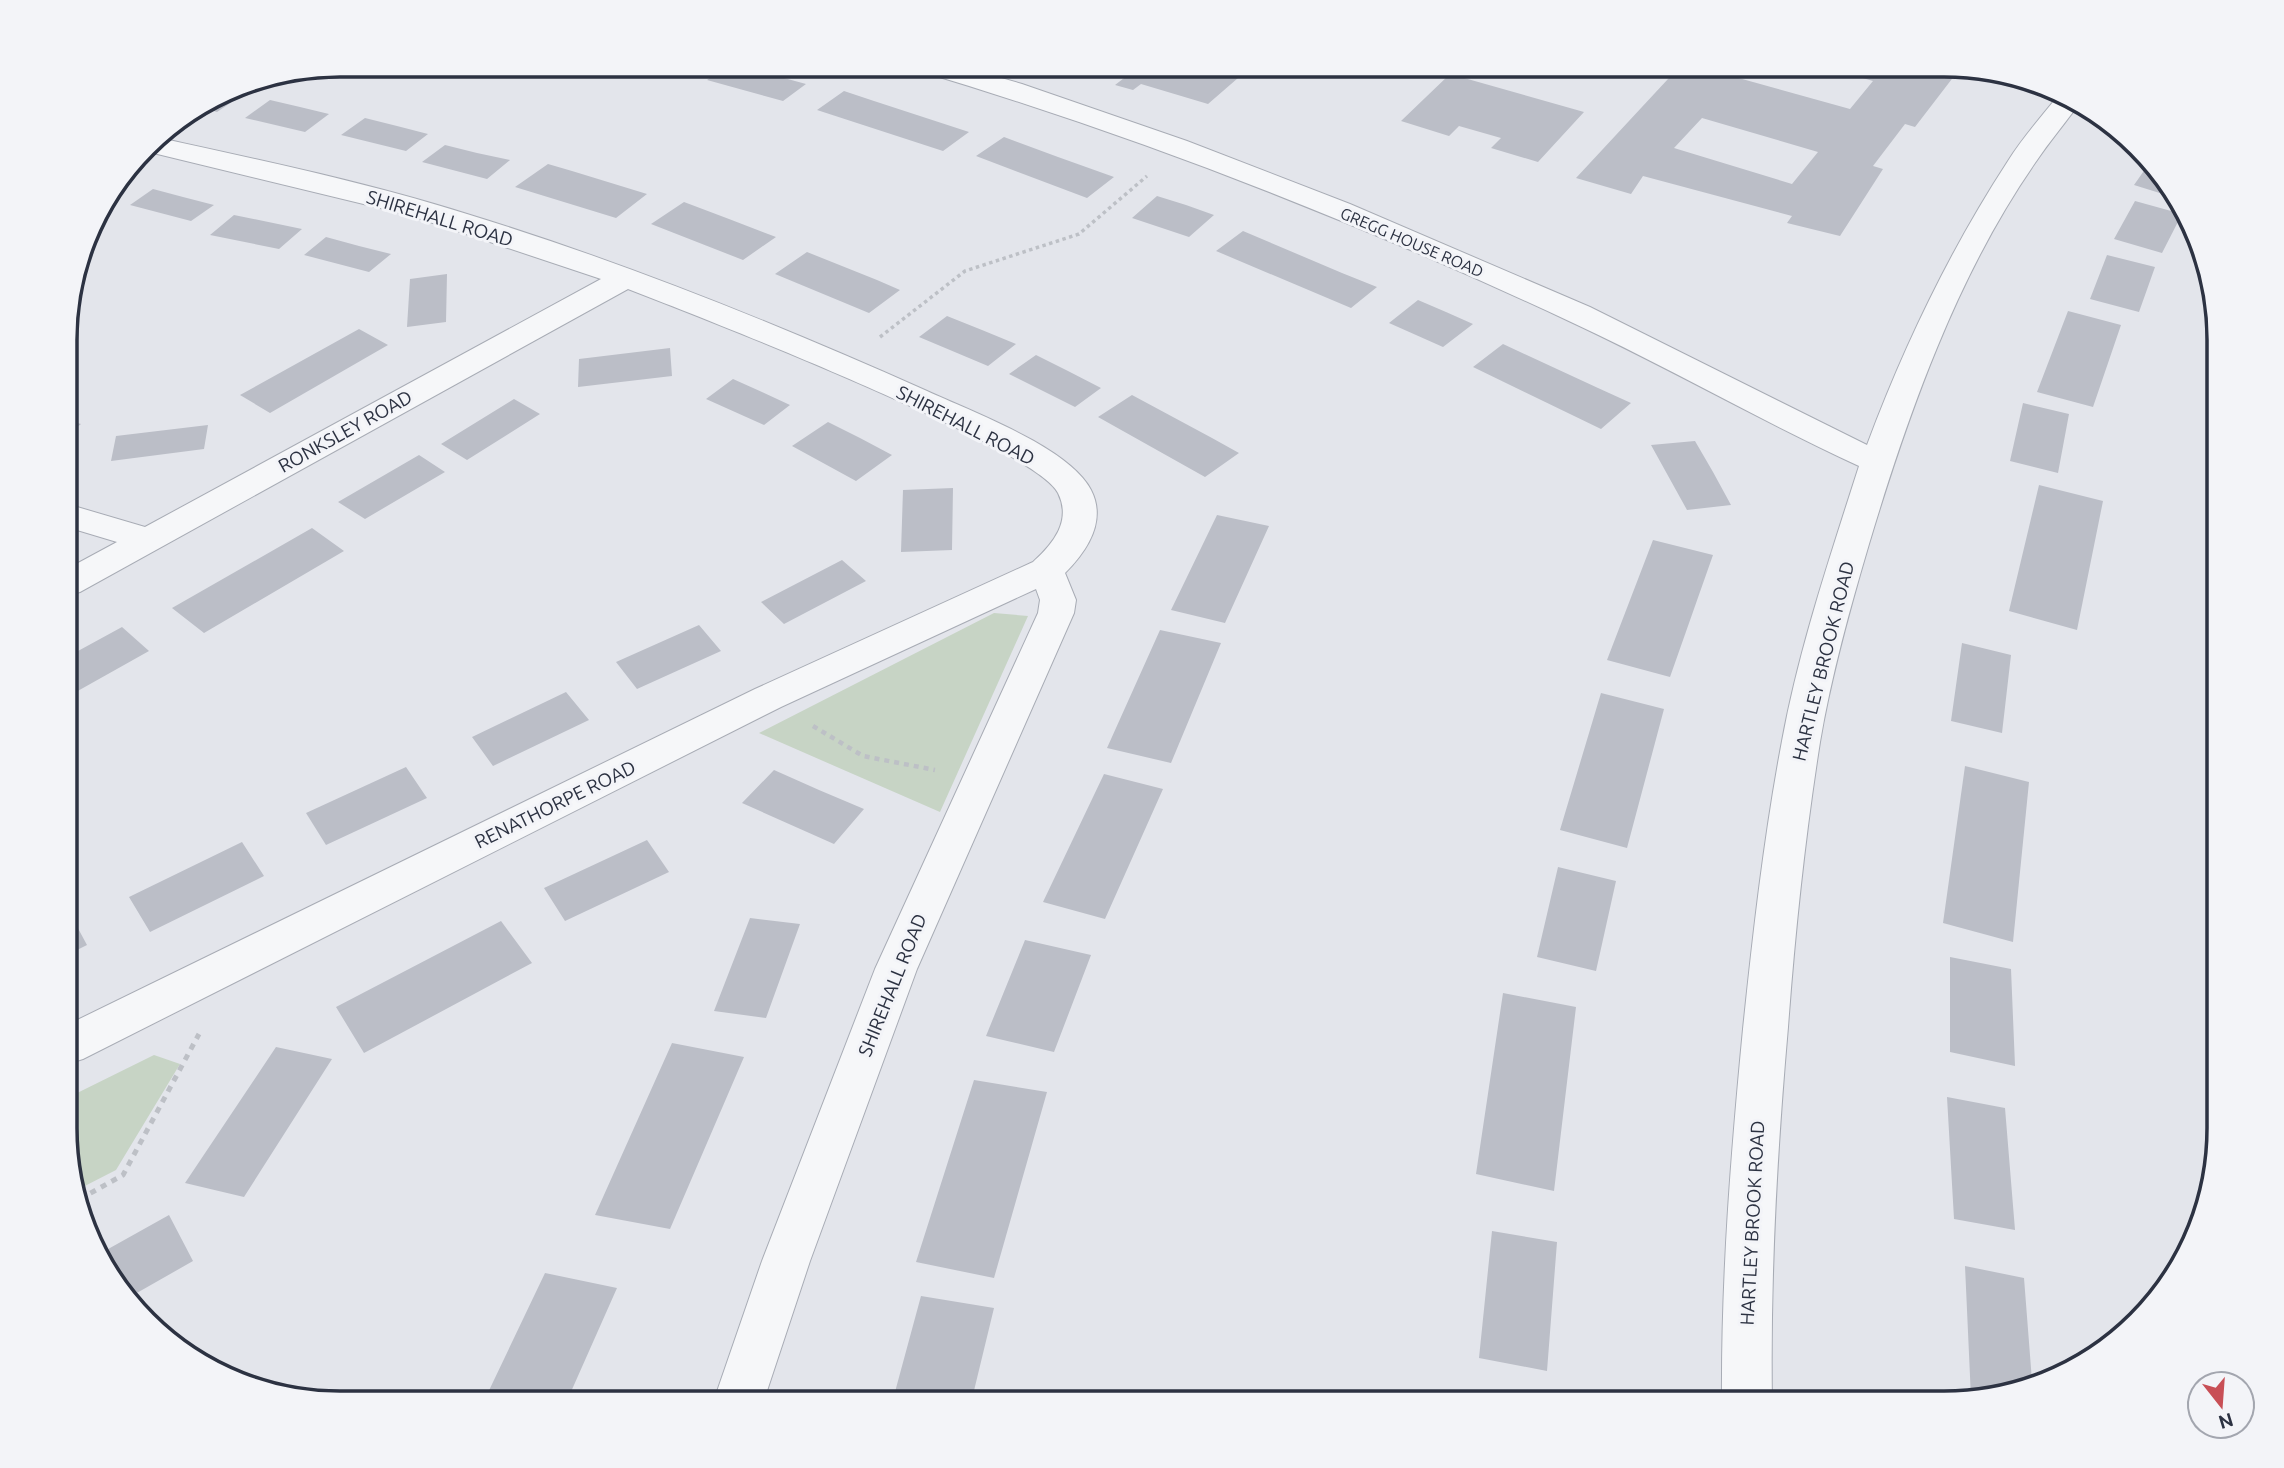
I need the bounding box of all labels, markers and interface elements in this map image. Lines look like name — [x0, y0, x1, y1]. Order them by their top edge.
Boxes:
street label: SHIREHALL ROAD — [364, 185, 516, 251]
street label: GREGG HOUSE ROAD — [1338, 204, 1486, 280]
street label: SHIREHALL ROAD — [893, 381, 1039, 469]
street label: RONKSLEY ROAD — [274, 385, 416, 477]
street label: HARTLEY BROOK ROAD — [1788, 559, 1858, 763]
street label: RENATHORPE ROAD — [471, 755, 639, 853]
street label: SHIREHALL ROAD — [853, 910, 931, 1060]
street label: HARTLEY BROOK ROAD — [1736, 1120, 1768, 1326]
north arrow — [2186, 1370, 2256, 1440]
text: N — [2216, 1409, 2236, 1434]

